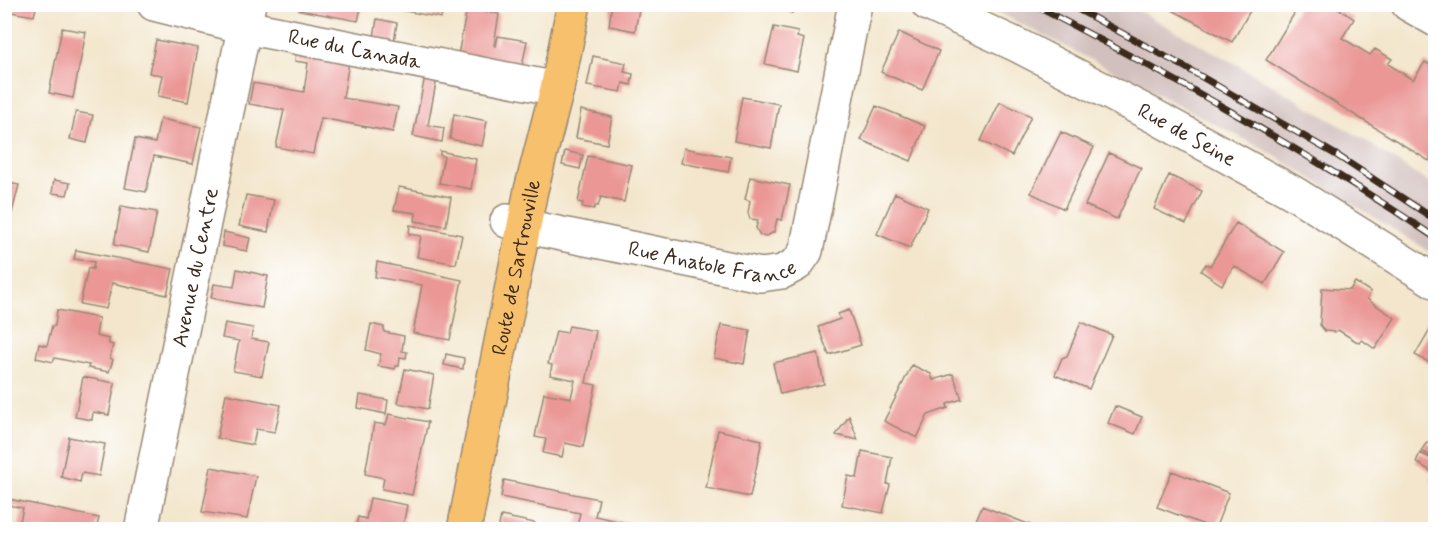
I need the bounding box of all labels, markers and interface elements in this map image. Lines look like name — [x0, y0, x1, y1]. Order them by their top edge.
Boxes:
street label: Rue du Canada — [286, 23, 424, 77]
street label: Rue de Seine — [1133, 97, 1241, 173]
street label: Route de Sartrouville — [486, 176, 548, 358]
street label: Avenue du Centre — [166, 185, 226, 350]
street label: Rue Anatole France — [626, 235, 802, 290]

